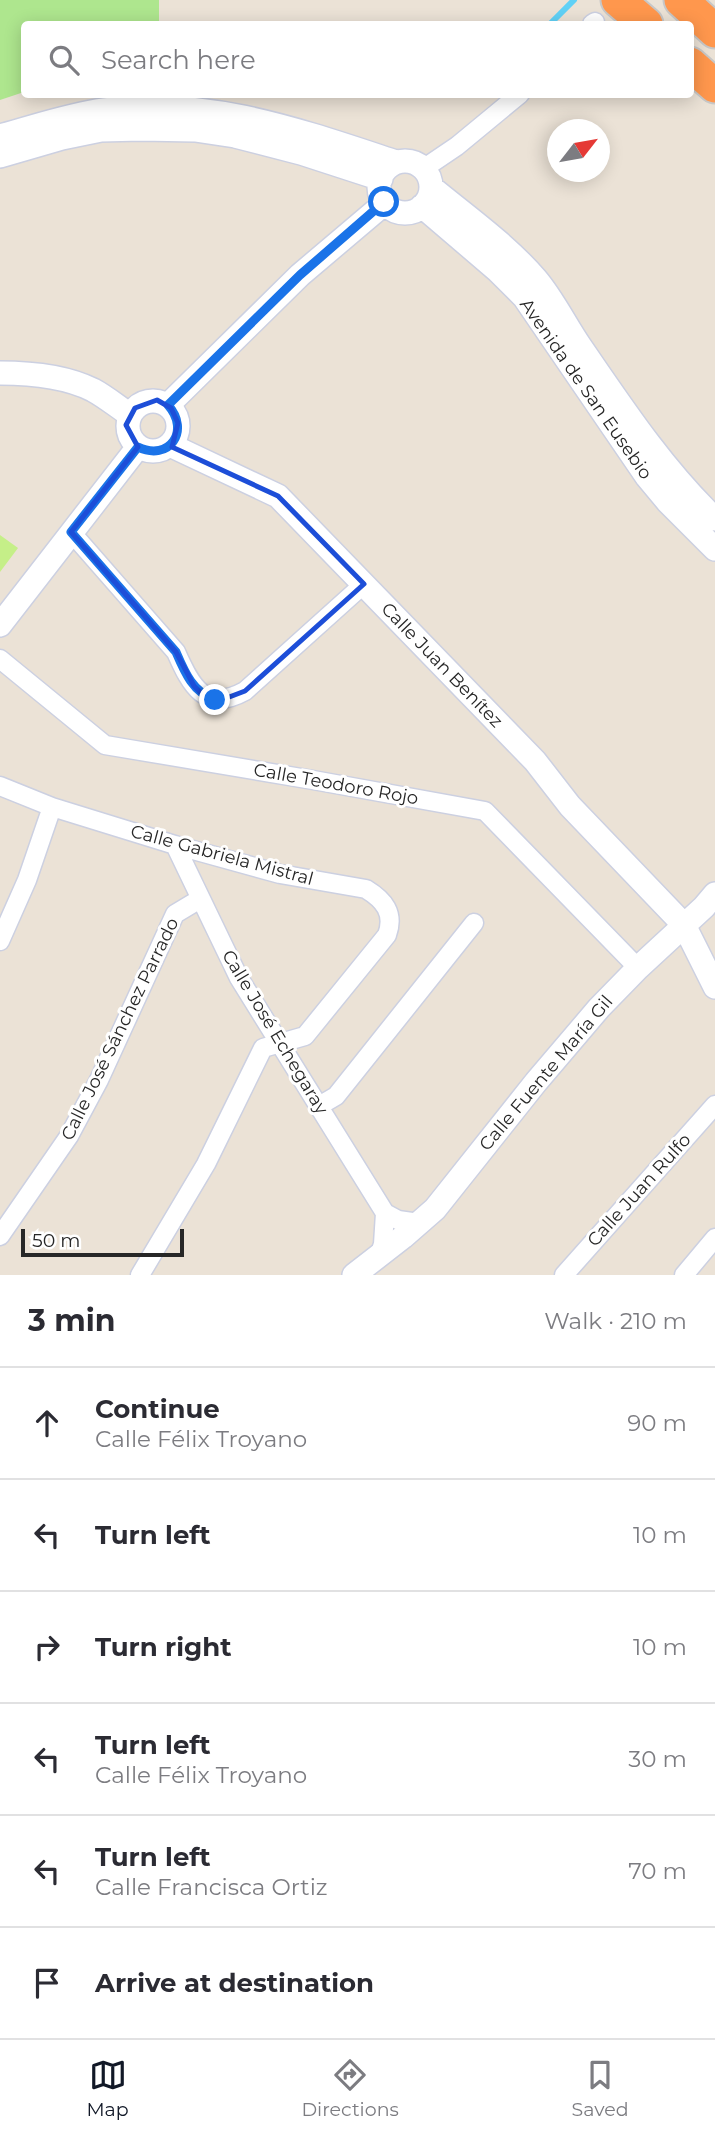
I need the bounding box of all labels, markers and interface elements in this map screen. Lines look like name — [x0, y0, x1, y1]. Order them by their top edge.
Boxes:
search box — [21, 21, 694, 98]
icon: search — [45, 41, 83, 79]
text: Search here — [101, 44, 256, 76]
north arrow — [547, 119, 610, 182]
route start — [368, 186, 399, 217]
street label: Avenida de San Eusebio — [515, 294, 657, 484]
street label: Calle Juan Benítez — [377, 598, 507, 732]
route end — [199, 684, 230, 715]
street label: Calle Teodoro Rojo — [252, 759, 420, 809]
street label: Calle Gabriela Mistral — [128, 820, 316, 890]
street label: Calle José Sánchez Parrado — [56, 914, 184, 1144]
street label: Calle José Echegaray — [217, 946, 333, 1118]
street label: Calle Fuente María Gil — [475, 991, 617, 1155]
street label: Calle Juan Rulfo — [583, 1129, 695, 1251]
scale bar — [21, 1226, 184, 1258]
text: 50 m — [32, 1229, 80, 1252]
text: 3 min — [28, 1302, 115, 1339]
text: Walk · 210 m — [544, 1307, 687, 1335]
text: Continue — [95, 1393, 220, 1425]
icon: ahead — [28, 1404, 66, 1442]
text: 90 m — [627, 1409, 687, 1437]
text: Calle Félix Troyano — [95, 1425, 307, 1453]
icon: left — [28, 1516, 66, 1554]
text: Turn left — [95, 1519, 211, 1551]
text: 10 m — [633, 1521, 687, 1549]
icon: right — [28, 1628, 66, 1666]
text: Turn right — [95, 1631, 231, 1663]
text: 10 m — [633, 1633, 687, 1661]
text: Turn left — [95, 1729, 211, 1761]
icon: left — [28, 1740, 66, 1778]
text: 30 m — [628, 1745, 687, 1773]
text: Calle Félix Troyano — [95, 1761, 307, 1789]
text: Turn left — [95, 1841, 211, 1873]
icon: left — [28, 1852, 66, 1890]
text: 70 m — [628, 1857, 687, 1885]
text: Calle Francisca Ortiz — [95, 1873, 328, 1901]
icon: arrive — [28, 1964, 66, 2002]
text: Arrive at destination — [95, 1967, 374, 1999]
tab: Map — [86, 2056, 129, 2121]
tab: Directions — [301, 2056, 399, 2121]
tab: Saved — [572, 2056, 629, 2121]

